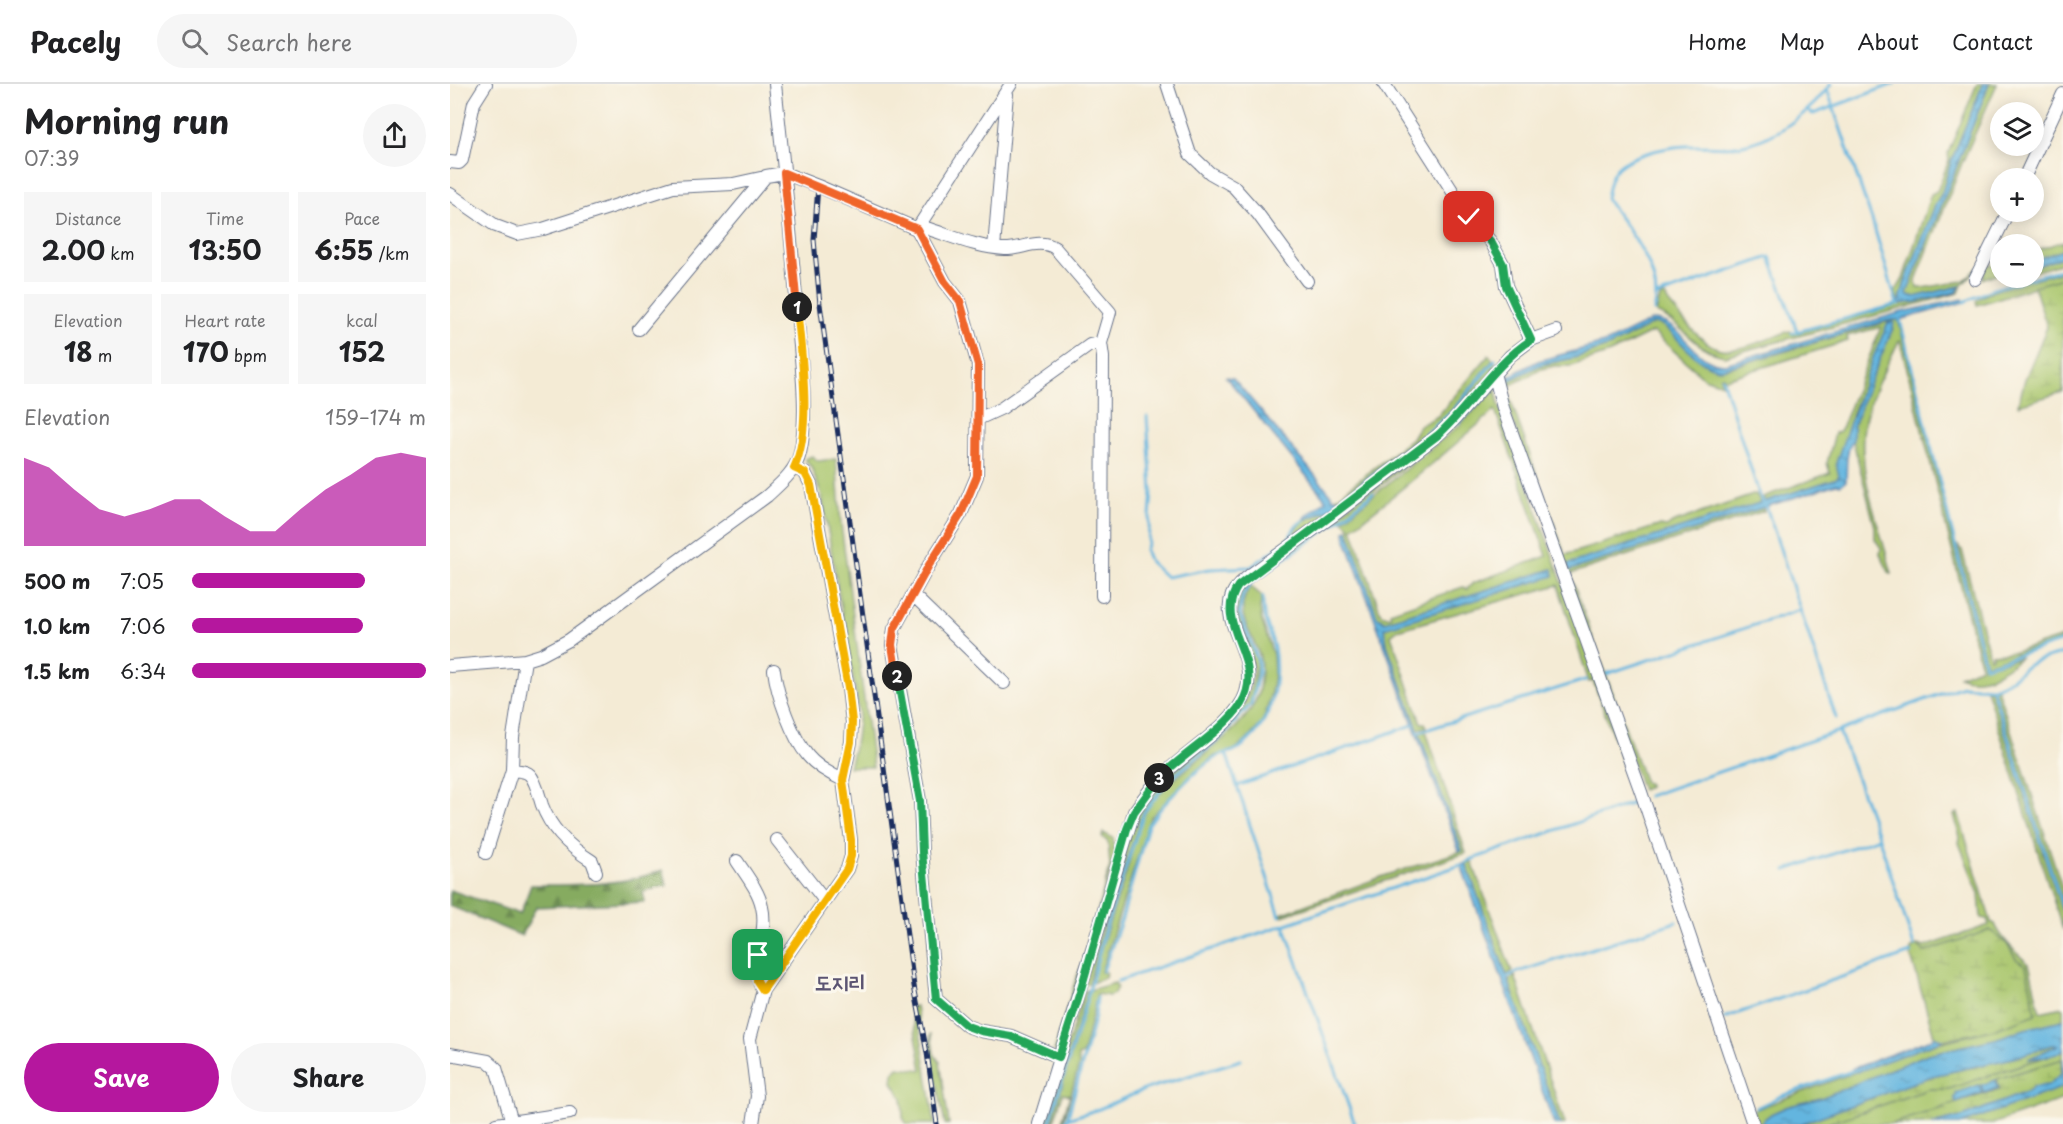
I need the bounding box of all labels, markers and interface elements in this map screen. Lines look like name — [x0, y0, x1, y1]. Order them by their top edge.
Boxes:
search box — [157, 14, 577, 68]
text: Pacely — [30, 20, 121, 63]
icon: search — [178, 25, 211, 58]
text: Search here — [226, 25, 352, 58]
text: Home — [1688, 25, 1747, 57]
text: Map — [1780, 25, 1825, 57]
text: About — [1858, 25, 1919, 57]
text: Contact — [1952, 25, 2033, 57]
text: Morning run — [24, 95, 229, 145]
map controls — [1990, 102, 2044, 288]
button: layers — [1990, 102, 2044, 156]
button: share — [363, 104, 426, 167]
text: 07:39 — [24, 143, 79, 173]
button: + — [1990, 168, 2044, 222]
pin — [1443, 191, 1494, 242]
icon: check — [1452, 200, 1485, 233]
text: Distance — [54, 206, 122, 230]
text: Time — [206, 206, 244, 230]
text: Pace — [344, 206, 380, 230]
text: 2.00 — [42, 230, 105, 269]
text: 13:50 — [189, 230, 261, 269]
text: 6:55 — [315, 230, 374, 269]
button: − — [1990, 234, 2044, 288]
text: km — [105, 241, 134, 265]
text: /km — [374, 241, 409, 265]
pin: 1 — [782, 292, 812, 322]
text: 1 — [793, 295, 801, 319]
text: Elevation — [53, 308, 123, 332]
text: Heart rate — [185, 308, 265, 332]
text: kcal — [346, 308, 378, 332]
text: 18 — [64, 332, 92, 371]
text: 170 — [183, 332, 229, 371]
text: 152 — [339, 332, 385, 371]
text: m — [92, 343, 112, 367]
text: bpm — [229, 343, 267, 367]
text: Elevation — [24, 402, 110, 432]
text: 159–174 m — [325, 402, 426, 432]
text: 500 m — [24, 566, 91, 596]
text: 7:05 — [120, 566, 164, 596]
text: 1.0 km — [24, 611, 91, 641]
text: 7:06 — [120, 611, 165, 641]
text: 1.5 km — [24, 656, 90, 686]
text: 6:34 — [120, 656, 166, 686]
pin: 2 — [882, 661, 912, 691]
text: 2 — [891, 664, 903, 688]
pin: 3 — [1144, 763, 1174, 793]
text: 3 — [1154, 766, 1164, 790]
pin — [732, 929, 783, 980]
icon: arrive — [741, 938, 774, 971]
district label: 도지리 — [815, 965, 865, 997]
button: Save — [24, 1043, 219, 1112]
button: Share — [231, 1043, 426, 1112]

